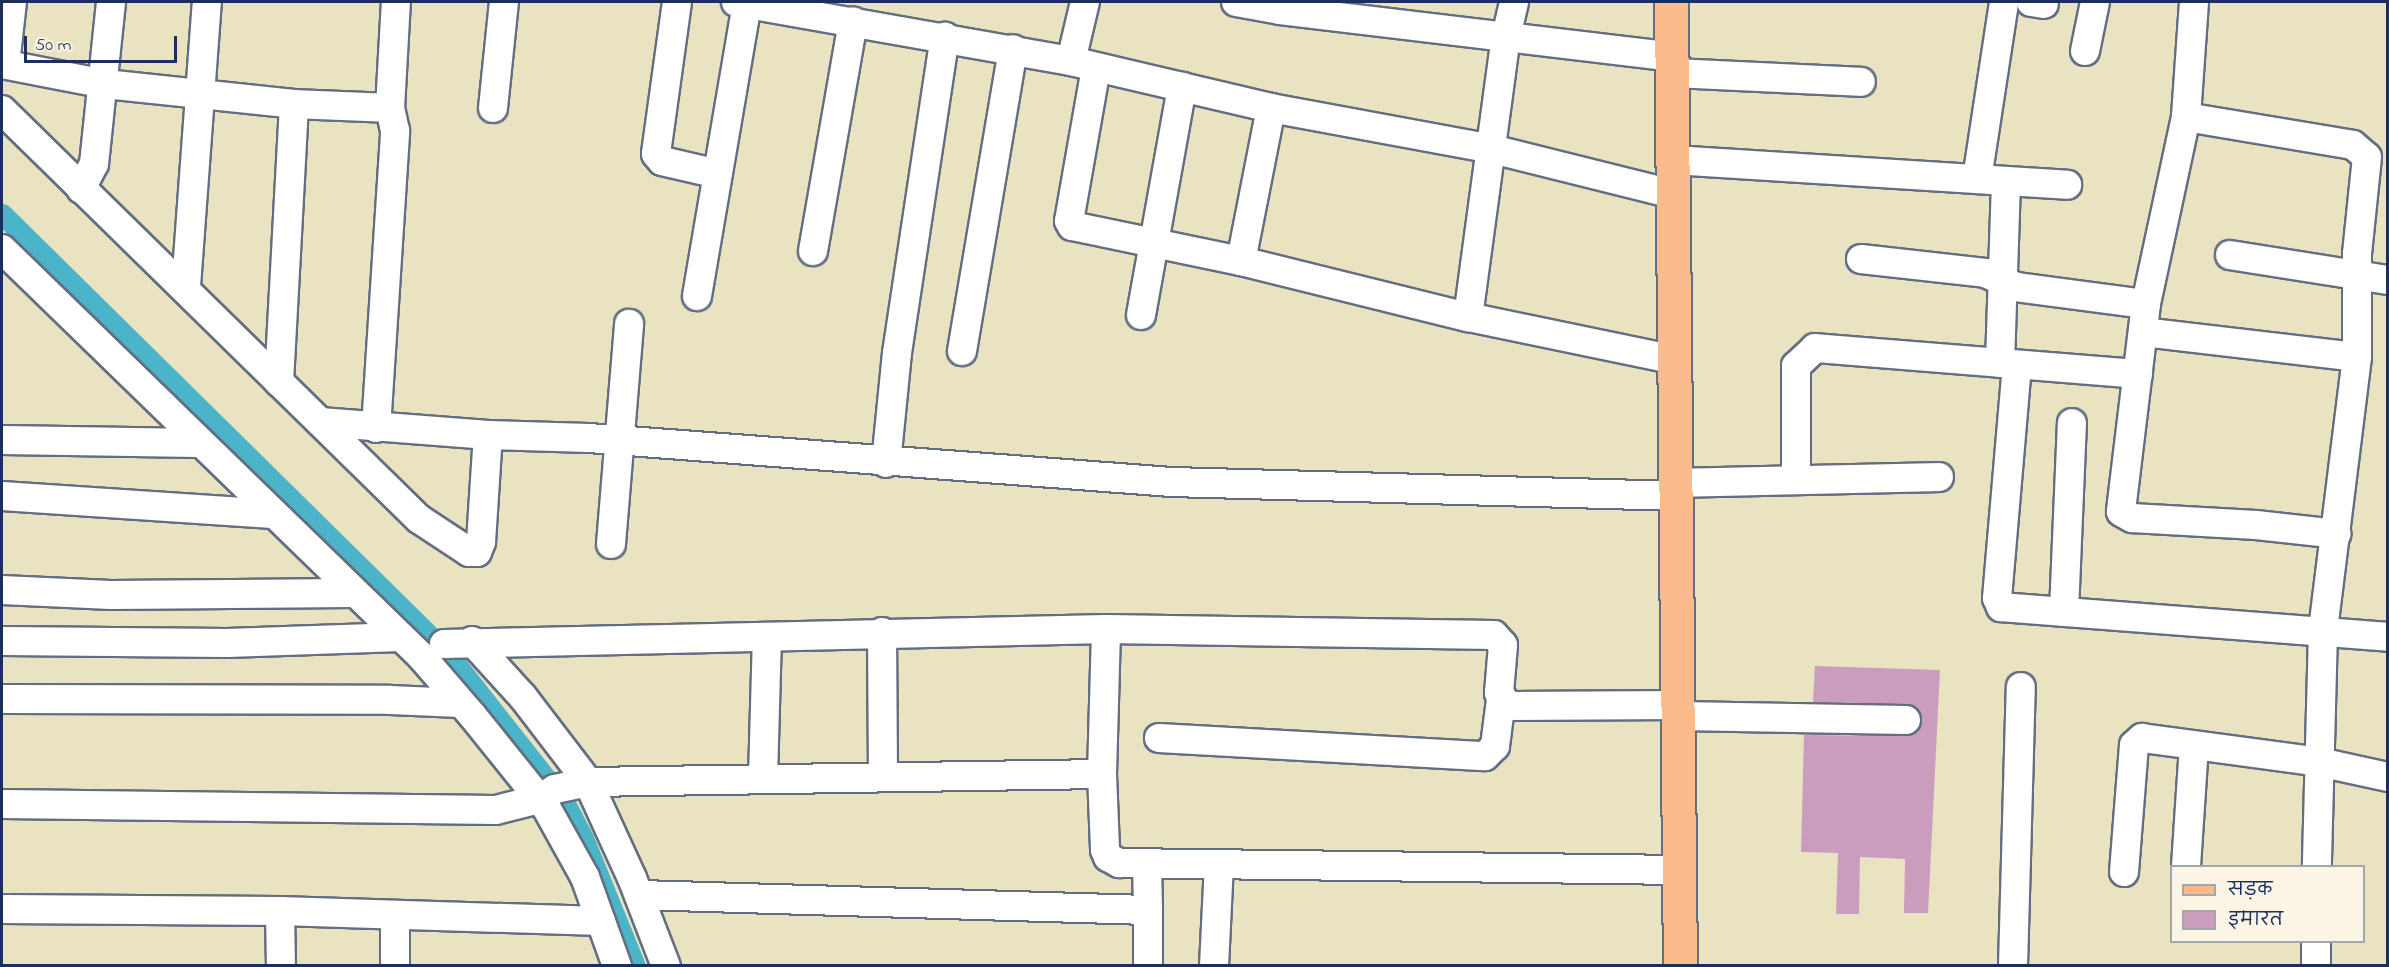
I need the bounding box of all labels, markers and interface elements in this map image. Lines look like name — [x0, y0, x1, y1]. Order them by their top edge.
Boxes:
scale bar — [27, 24, 180, 62]
text: 50 m — [35, 33, 72, 59]
legend — [2170, 865, 2365, 943]
text: सड़क — [2228, 878, 2272, 904]
text: इमारत — [2228, 908, 2283, 934]

